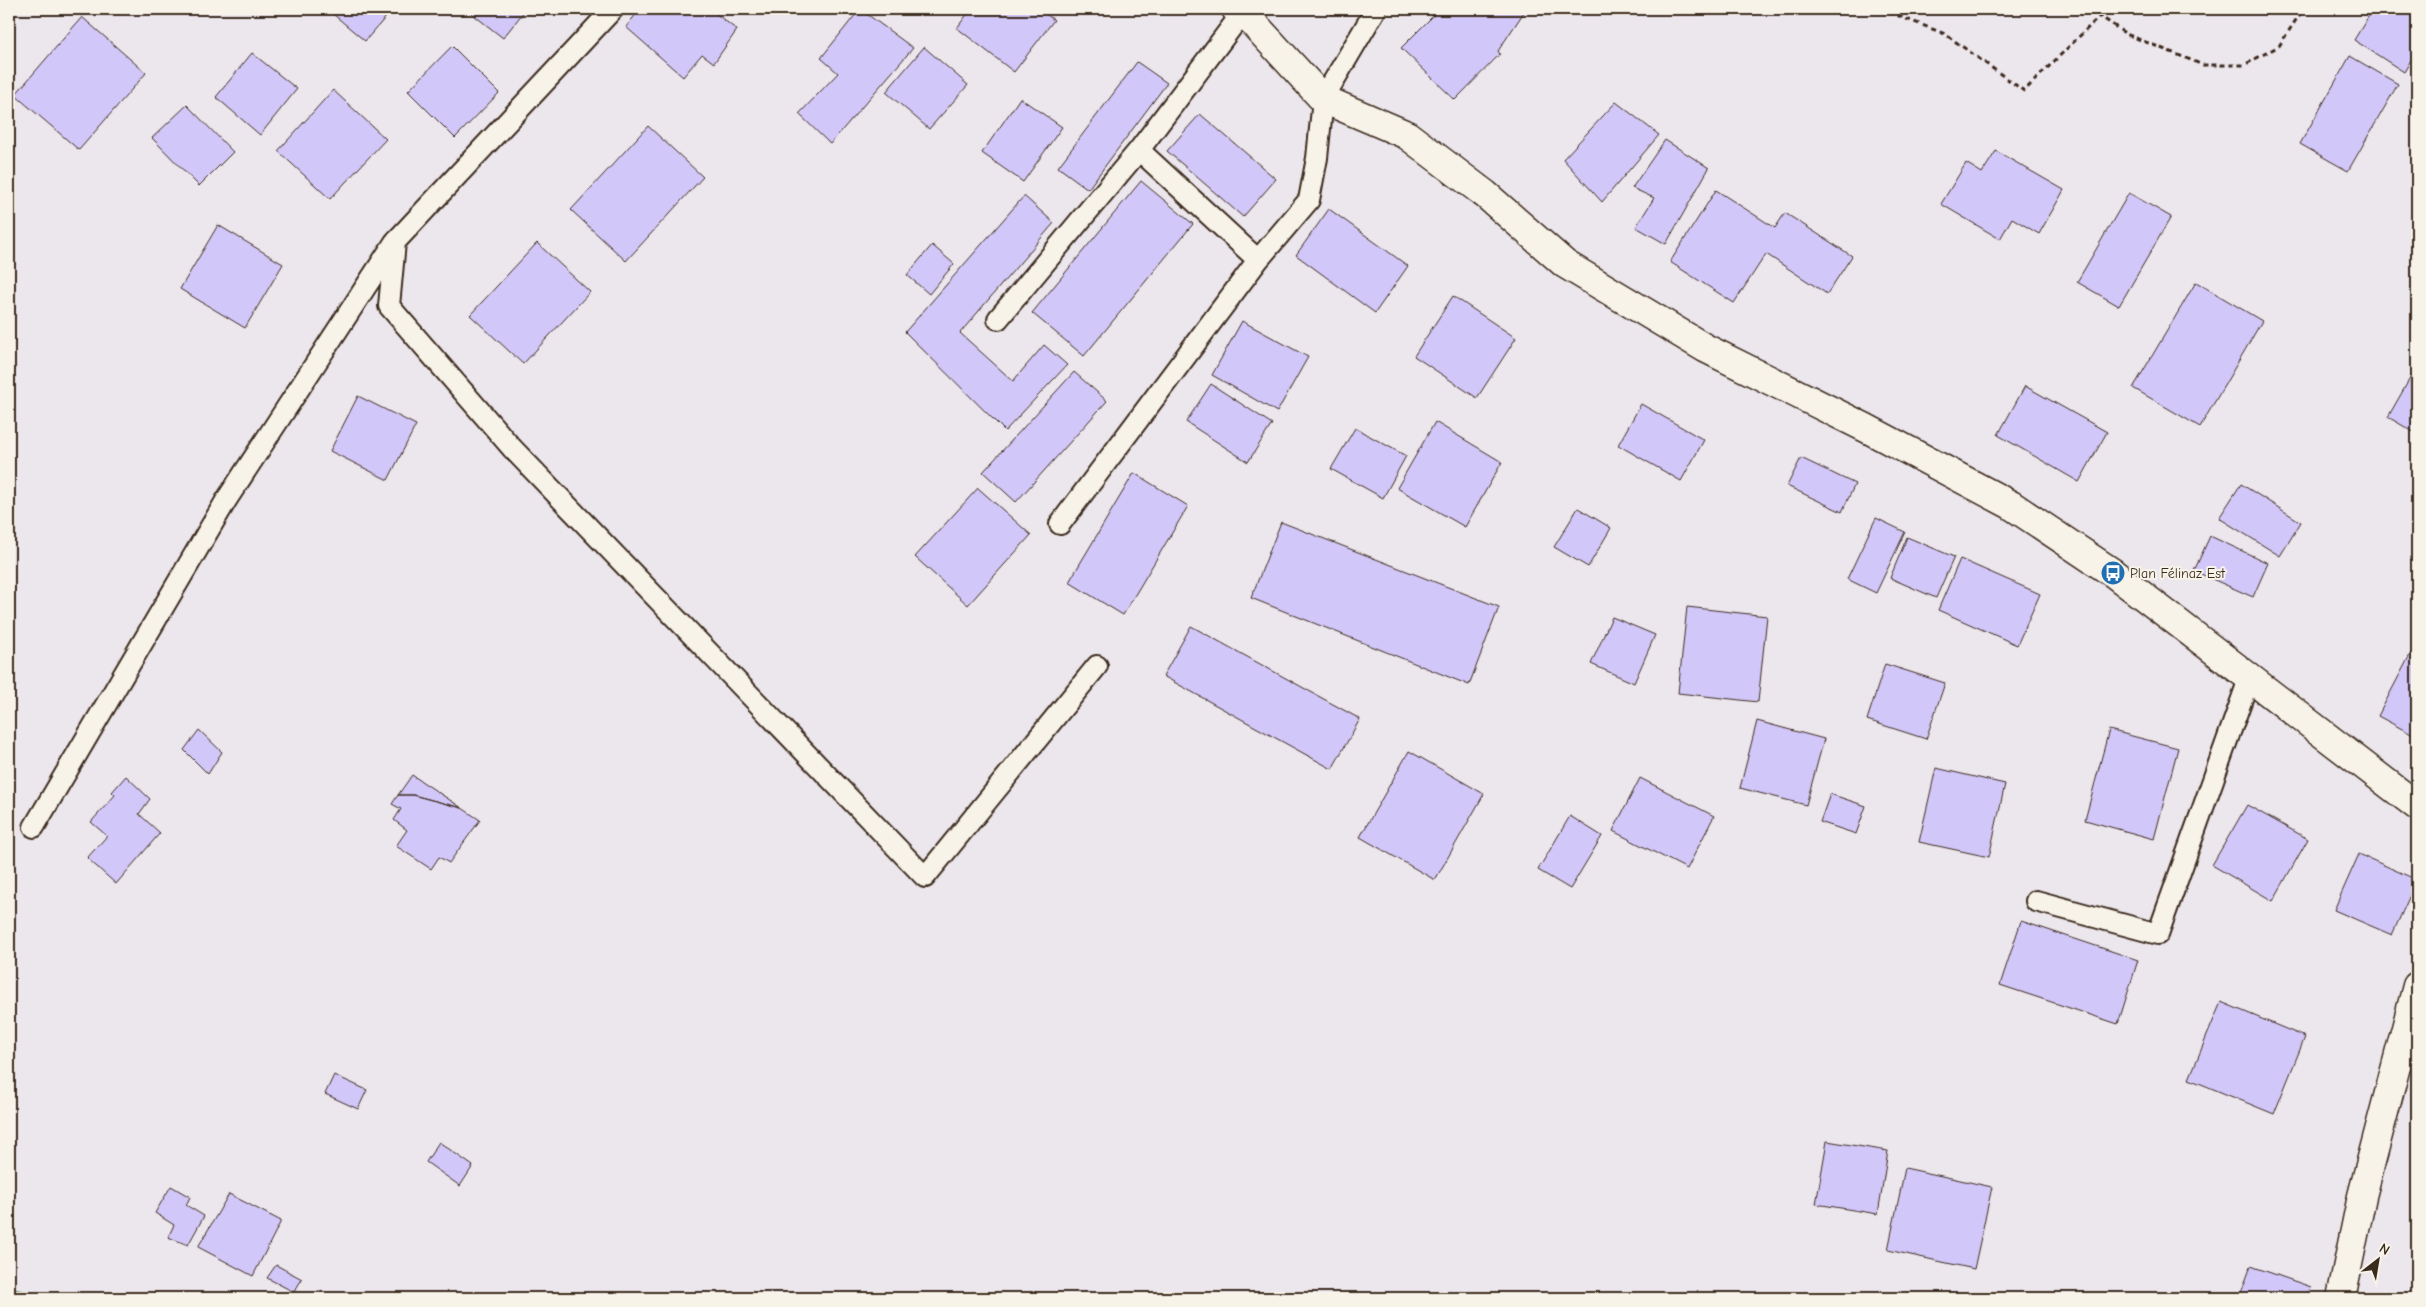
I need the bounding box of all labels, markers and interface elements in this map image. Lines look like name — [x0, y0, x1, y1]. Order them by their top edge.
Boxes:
bus stop icon: Plan Félinaz Est — [2100, 560, 2126, 586]
place label: Plan Félinaz Est — [2130, 565, 2226, 582]
north arrow — [2354, 1234, 2404, 1284]
text: N — [2376, 1240, 2393, 1259]

